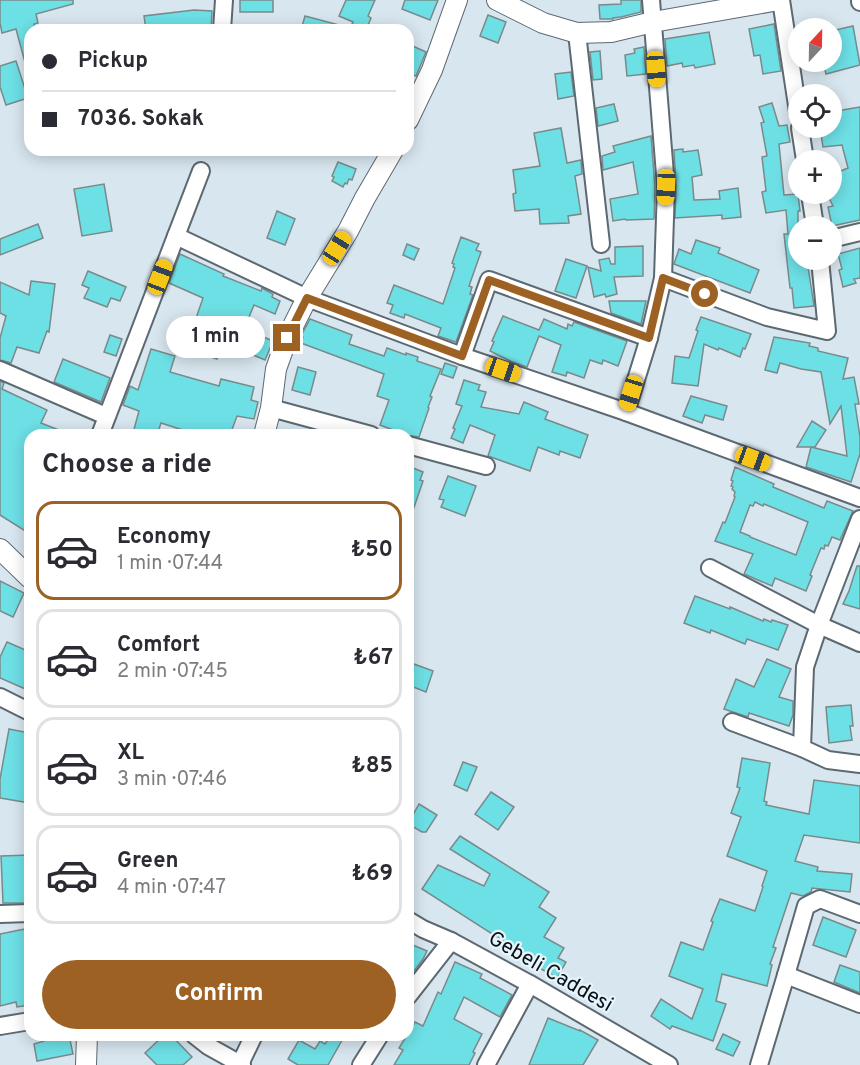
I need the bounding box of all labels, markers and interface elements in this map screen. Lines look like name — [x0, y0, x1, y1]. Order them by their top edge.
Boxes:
north arrow — [788, 18, 842, 72]
map controls — [788, 18, 842, 270]
text: Pickup — [78, 48, 148, 75]
car — [646, 50, 666, 88]
button: locate — [788, 84, 842, 138]
text: 7036. Sokak — [78, 106, 204, 133]
button: + — [788, 150, 842, 204]
car — [656, 169, 676, 205]
button: − — [788, 216, 842, 270]
car — [320, 228, 354, 268]
car — [145, 257, 175, 297]
route start — [691, 280, 718, 307]
callout: 1 min — [167, 317, 266, 359]
text: 1 min — [191, 324, 240, 350]
route end — [273, 324, 300, 351]
car — [483, 356, 523, 384]
car — [617, 373, 645, 413]
car — [733, 444, 773, 474]
text: Choose a ride — [42, 448, 212, 482]
icon: car — [45, 524, 99, 578]
text: Economy — [117, 524, 211, 551]
text: ₺50 — [351, 537, 393, 564]
text: 1 min · 07:44 — [117, 551, 223, 577]
icon: car — [45, 632, 99, 686]
text: Comfort — [117, 632, 200, 659]
text: ₺67 — [353, 645, 393, 672]
text: 2 min · 07:45 — [117, 659, 228, 685]
icon: car — [45, 740, 99, 794]
text: XL — [117, 740, 144, 767]
text: ₺85 — [351, 753, 393, 780]
text: 3 min · 07:46 — [117, 767, 227, 793]
icon: car — [45, 848, 99, 902]
text: Green — [117, 848, 179, 875]
text: ₺69 — [351, 861, 393, 888]
text: 4 min · 07:47 — [117, 875, 226, 901]
street label: Gebeli Caddesi — [483, 926, 618, 1019]
button: Confirm — [42, 960, 396, 1029]

